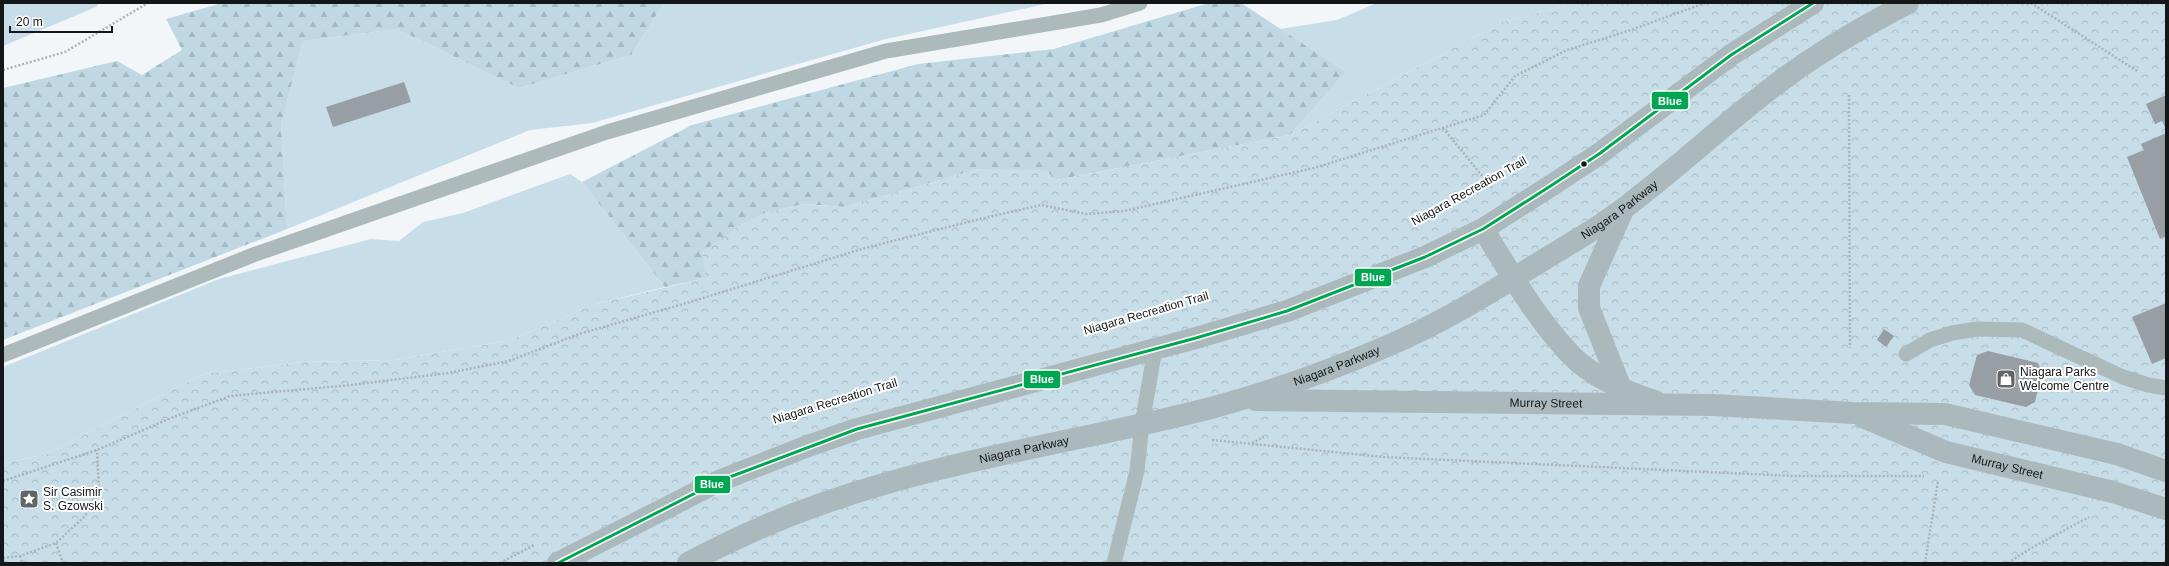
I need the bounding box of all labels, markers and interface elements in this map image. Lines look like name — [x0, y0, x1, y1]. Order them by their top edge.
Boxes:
scale bar — [10, 8, 112, 34]
text: 20 m — [16, 15, 43, 29]
line badge: Blue — [1651, 91, 1689, 110]
text: Blue — [1658, 95, 1682, 107]
street label: Niagara Recreation Trail — [1409, 154, 1529, 228]
unlabelled marker — [1579, 159, 1589, 169]
street label: Niagara Parkway — [1578, 177, 1661, 242]
line badge: Blue — [1354, 268, 1392, 287]
text: Blue — [1361, 271, 1385, 283]
street label: Niagara Recreation Trail — [1082, 288, 1210, 338]
street label: Niagara Parkway — [1292, 343, 1382, 389]
place label: Niagara Parks Welcome Centre — [2020, 365, 2109, 393]
shop icon: Niagara Parks Welcome Centre — [1995, 368, 2017, 390]
line badge: Blue — [1023, 370, 1061, 389]
text: Blue — [1030, 373, 1054, 385]
street label: Niagara Recreation Trail — [771, 375, 899, 427]
street label: Murray Street — [1510, 396, 1583, 411]
street label: Niagara Parkway — [978, 433, 1070, 466]
street label: Murray Street — [1970, 451, 2045, 482]
line badge: Blue — [694, 475, 731, 494]
text: Blue — [700, 478, 724, 490]
place label: Sir Casimir S. Gzowski — [43, 485, 103, 513]
place icon: Sir Casimir S. Gzowski — [18, 488, 40, 510]

